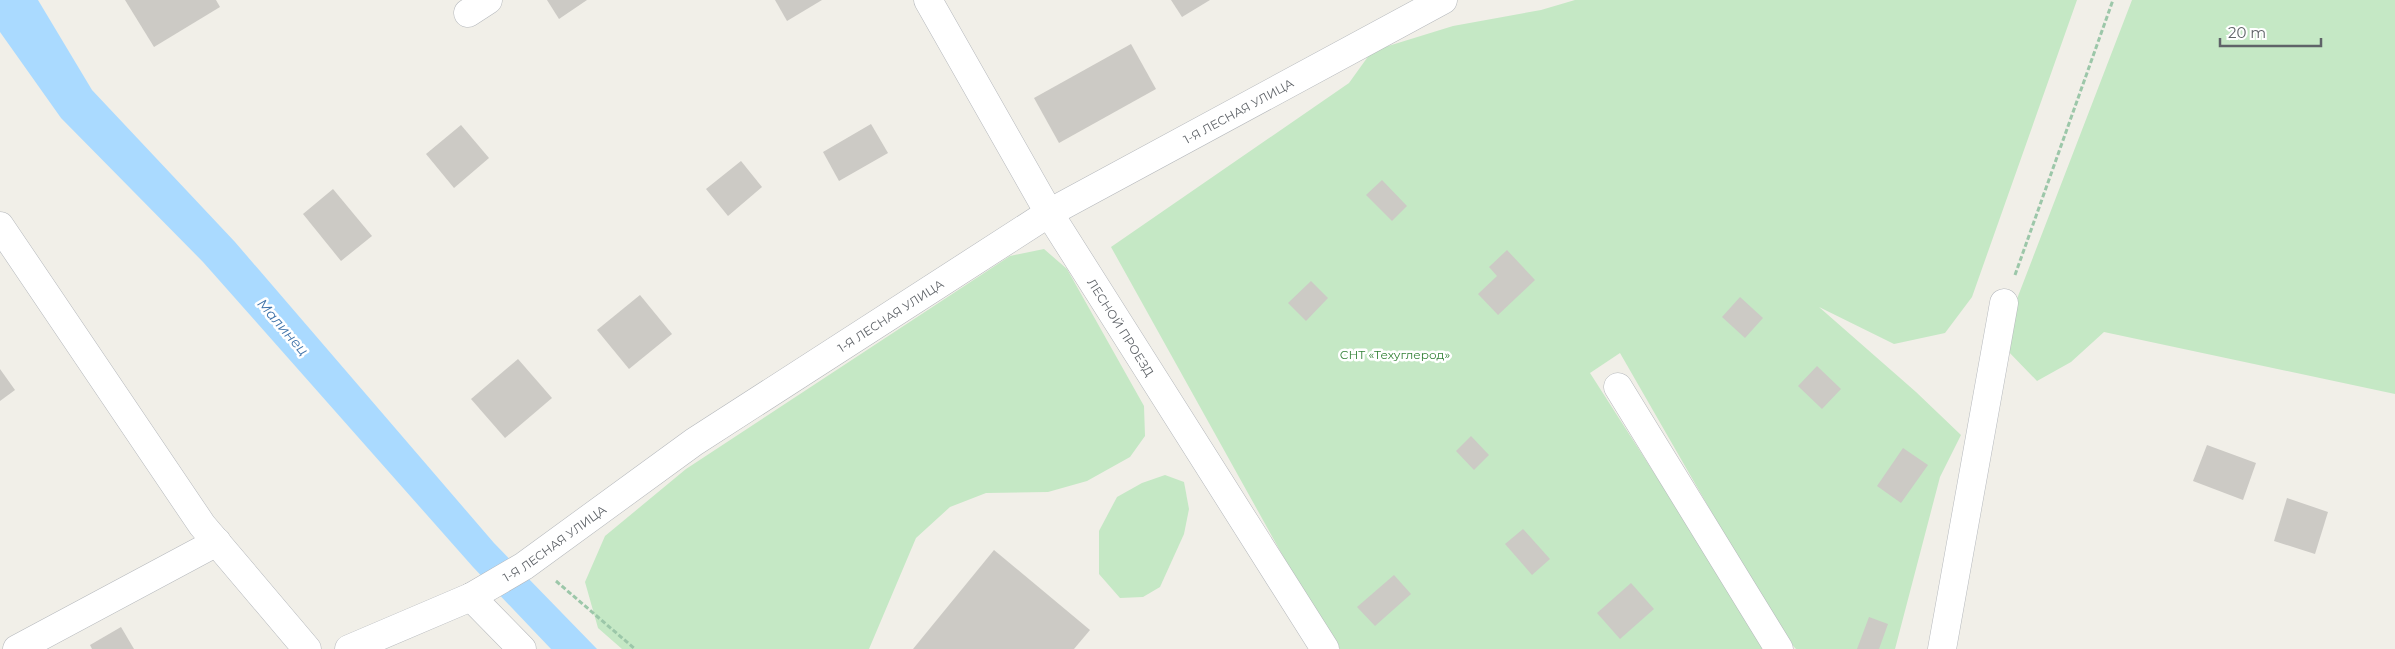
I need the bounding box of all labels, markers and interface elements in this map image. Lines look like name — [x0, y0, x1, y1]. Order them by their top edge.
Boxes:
scale bar — [2220, 15, 2321, 47]
text: 20 m — [2228, 23, 2266, 42]
street label: 1-Я ЛЕСНАЯ УЛИЦА — [1181, 75, 1296, 147]
street label: ЛЕСНОЙ ПРОЕЗД — [1085, 275, 1158, 379]
street label: 1-Я ЛЕСНАЯ УЛИЦА — [835, 276, 946, 355]
water label: Малинец — [253, 295, 313, 359]
park label: СНТ «Техуглерод» — [1340, 347, 1450, 362]
street label: 1-Я ЛЕСНАЯ УЛИЦА — [500, 501, 609, 584]

